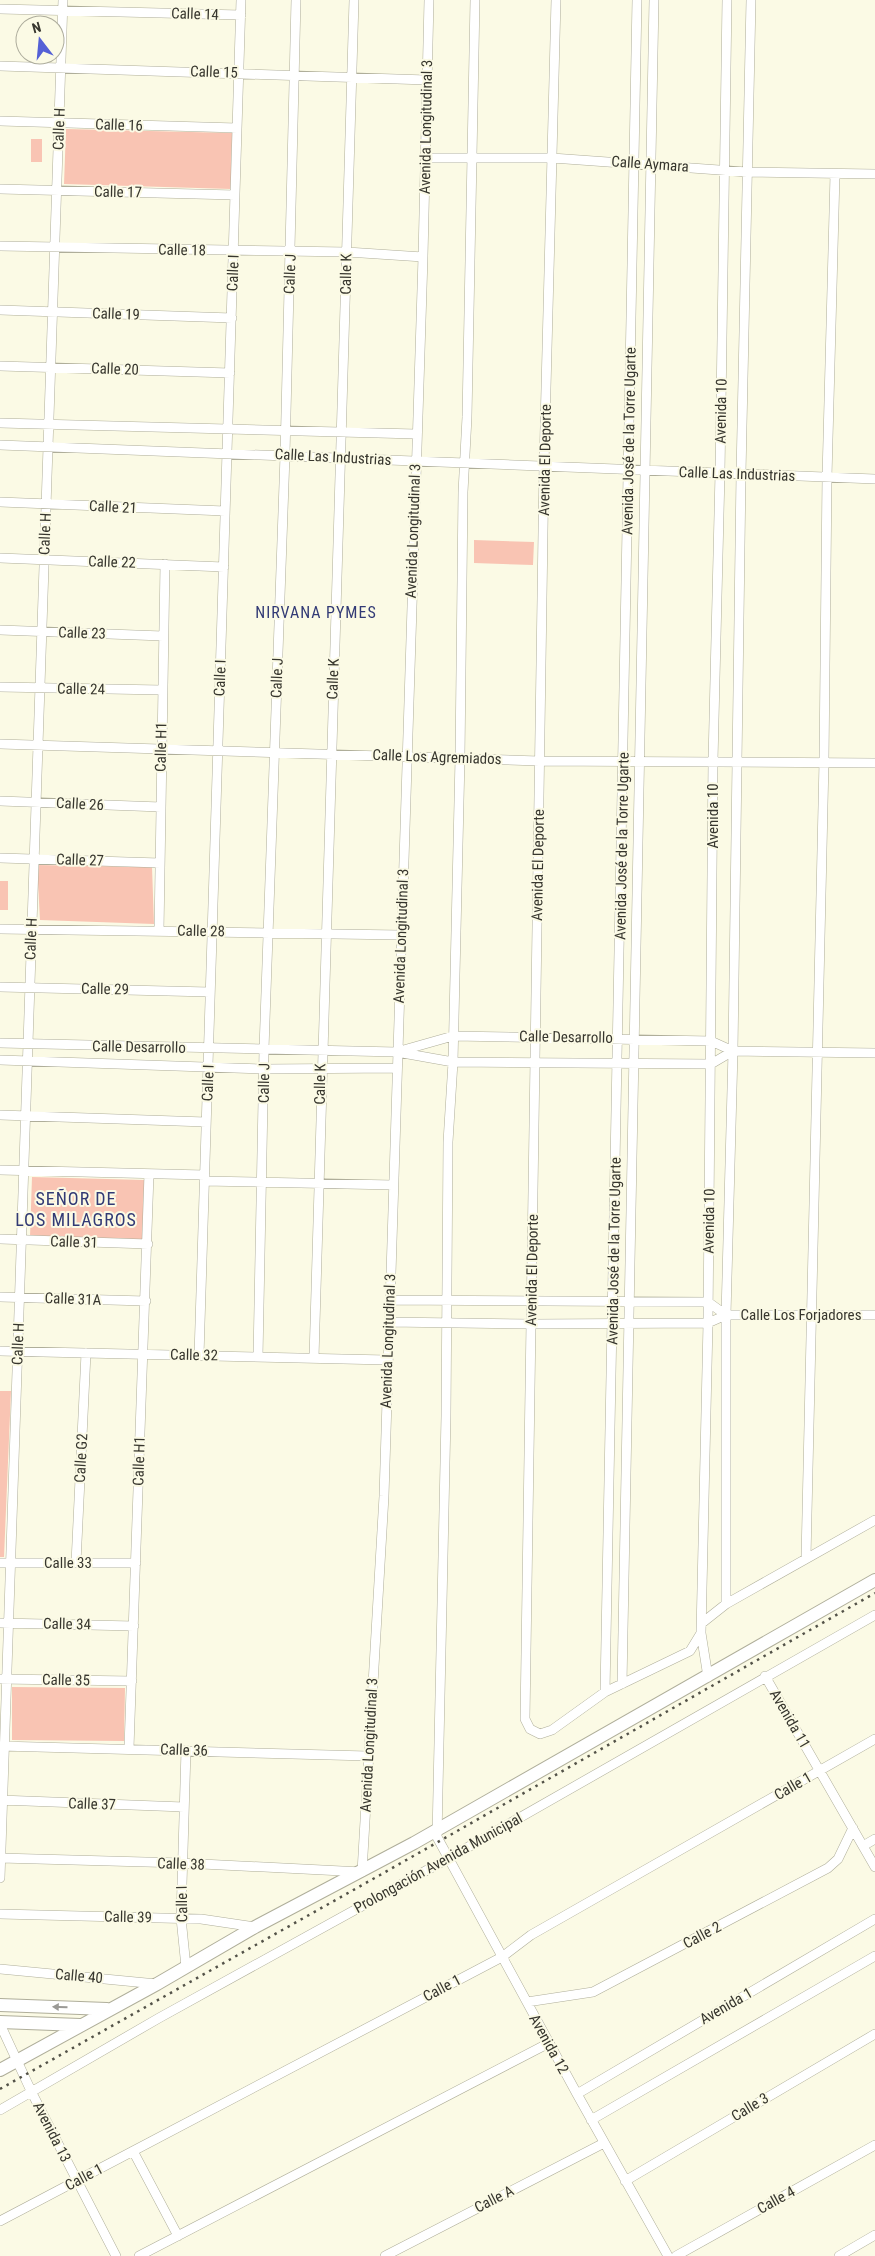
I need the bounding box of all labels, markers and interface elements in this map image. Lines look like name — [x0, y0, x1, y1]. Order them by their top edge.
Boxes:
street label: Calle 14 — [171, 4, 219, 24]
north arrow — [15, 15, 65, 65]
text: N — [30, 19, 43, 36]
street label: Avenida Longitudinal 3 — [416, 60, 436, 194]
street label: Calle 15 — [190, 62, 238, 82]
street label: Calle H — [49, 108, 69, 150]
street label: Calle 16 — [95, 115, 143, 135]
street label: Calle Aymara — [611, 152, 689, 176]
street label: Calle 17 — [94, 183, 142, 201]
street label: Calle 18 — [158, 241, 206, 259]
street label: Calle K — [337, 252, 355, 295]
street label: Calle I — [223, 254, 243, 292]
street label: Calle J — [280, 254, 300, 294]
street label: Calle 19 — [92, 304, 140, 324]
street label: Avenida José de la Torre Ugarte — [618, 347, 640, 535]
street label: Calle 20 — [91, 359, 139, 379]
street label: Avenida 10 — [711, 378, 731, 444]
street label: Avenida El Deporte — [535, 404, 555, 516]
street label: Calle Las Industrias — [274, 445, 392, 469]
street label: Avenida Longitudinal 3 — [402, 463, 424, 599]
street label: Calle Las Industrias — [678, 463, 796, 485]
street label: Calle 21 — [89, 497, 137, 517]
street label: Calle H — [35, 513, 55, 555]
street label: Calle 22 — [88, 552, 136, 572]
district label: NIRVANA PYMES — [255, 603, 377, 622]
street label: Calle 23 — [58, 623, 106, 643]
street label: Calle K — [323, 657, 343, 700]
street label: Calle J — [267, 658, 287, 698]
street label: Calle I — [210, 659, 230, 697]
street label: Calle 24 — [57, 680, 105, 698]
street label: Calle H1 — [152, 722, 170, 772]
street label: Calle Los Agremiados — [372, 746, 502, 768]
street label: Avenida José de la Torre Ugarte — [611, 752, 633, 940]
street label: Avenida 10 — [704, 783, 722, 849]
street label: Calle 26 — [56, 794, 104, 814]
street label: Avenida El Deporte — [528, 809, 548, 921]
street label: Calle 27 — [56, 850, 104, 870]
street label: Avenida Longitudinal 3 — [390, 868, 412, 1004]
street label: Calle H — [21, 918, 41, 960]
street label: Calle 28 — [177, 922, 225, 940]
street label: Calle 29 — [81, 980, 129, 998]
street label: Calle Desarrollo — [519, 1027, 613, 1047]
street label: Calle Desarrollo — [92, 1037, 186, 1057]
street label: Calle K — [311, 1062, 329, 1105]
street label: Calle J — [255, 1063, 273, 1103]
street label: Calle I — [198, 1064, 218, 1102]
street label: Avenida José de la Torre Ugarte — [603, 1157, 625, 1345]
district label: SEÑOR DE LOS MILAGROS — [15, 1188, 137, 1230]
street label: Avenida 10 — [699, 1188, 719, 1254]
street label: Avenida El Deporte — [522, 1214, 542, 1326]
street label: Calle 31 — [50, 1232, 98, 1252]
street label: Avenida Longitudinal 3 — [377, 1273, 399, 1409]
street label: Calle 31A — [44, 1289, 102, 1309]
street label: Calle Los Forjadores — [741, 1306, 862, 1324]
street label: Calle H — [8, 1323, 28, 1365]
street label: Calle 32 — [170, 1346, 218, 1364]
street label: Calle G2 — [71, 1433, 91, 1483]
street label: Calle H1 — [129, 1436, 149, 1486]
street label: Calle 33 — [44, 1554, 92, 1572]
street label: Calle 34 — [43, 1615, 91, 1633]
street label: Calle 35 — [42, 1671, 90, 1689]
street label: Avenida Longitudinal 3 — [356, 1677, 382, 1813]
street label: Avenida 11 — [766, 1686, 814, 1752]
street label: Calle 36 — [160, 1740, 208, 1760]
street label: Calle 1 — [771, 1768, 815, 1804]
street label: Calle 37 — [68, 1794, 116, 1814]
street label: Prolongación Avenida Municipal — [351, 1809, 525, 1917]
street label: Calle 38 — [157, 1854, 205, 1874]
street label: Calle I — [173, 1885, 191, 1923]
street label: Calle 39 — [104, 1908, 152, 1926]
street label: Calle 2 — [680, 1918, 724, 1952]
street label: Calle 40 — [54, 1965, 104, 1987]
street label: Calle 1 — [420, 1971, 464, 2005]
street label: Avenida 1 — [696, 1984, 756, 2028]
one-way arrow — [52, 2003, 68, 2011]
street label: Avenida 12 — [525, 2011, 573, 2077]
street label: Calle 3 — [728, 2089, 772, 2125]
street label: Avenida 13 — [29, 2099, 75, 2165]
street label: Calle 1 — [62, 2160, 106, 2194]
street label: Calle A — [471, 2181, 517, 2216]
street label: Calle 4 — [754, 2182, 798, 2218]

